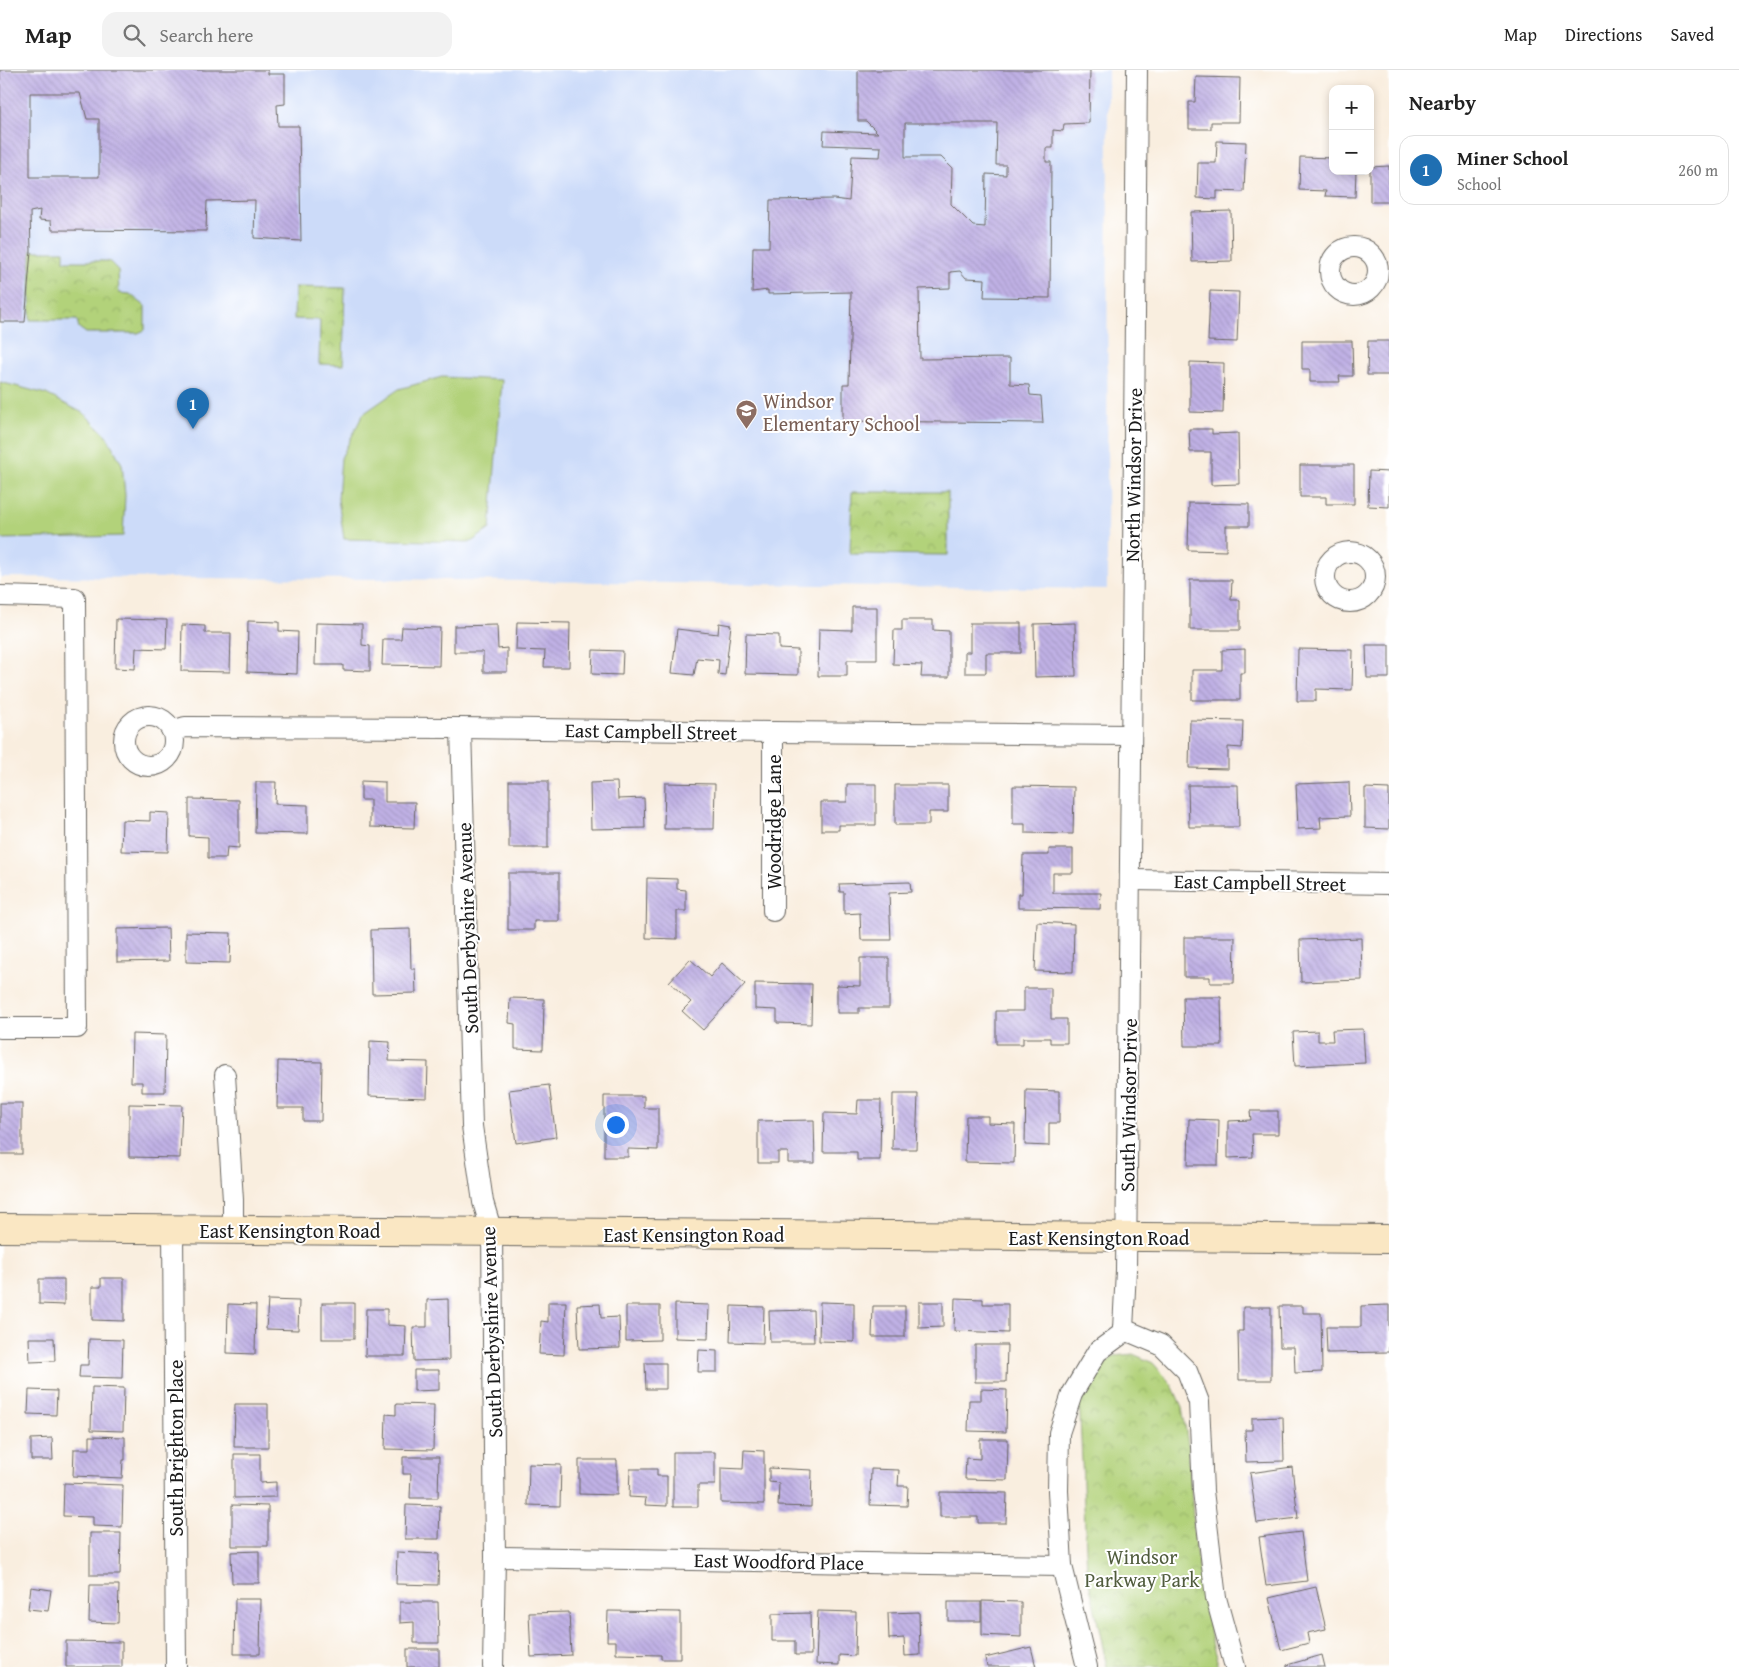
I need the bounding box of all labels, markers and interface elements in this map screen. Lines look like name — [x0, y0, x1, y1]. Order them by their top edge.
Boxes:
search box — [102, 12, 452, 57]
text: Map — [25, 17, 72, 52]
icon: search — [120, 21, 148, 49]
text: Search here — [160, 21, 253, 49]
text: Map — [1504, 21, 1537, 48]
text: Directions — [1565, 21, 1642, 48]
text: Saved — [1670, 21, 1714, 48]
map controls — [1329, 85, 1374, 175]
button: + — [1329, 85, 1374, 130]
text: Nearby — [1409, 87, 1476, 118]
button: − — [1329, 130, 1374, 175]
text: Miner School — [1457, 144, 1569, 172]
text: 1 — [1422, 158, 1430, 182]
text: 260 m — [1678, 158, 1718, 182]
text: School — [1457, 172, 1501, 196]
place label: Windsor Elementary School — [763, 386, 920, 438]
pin: 1 — [177, 388, 209, 429]
street label: North Windsor Drive — [1117, 388, 1149, 562]
school or university icon: Windsor Elementary School — [735, 399, 759, 430]
street label: East Campbell Street — [565, 715, 737, 747]
street label: Woodridge Lane — [759, 754, 788, 890]
street label: South Derbyshire Avenue — [449, 822, 485, 1034]
street label: East Campbell Street — [1174, 866, 1346, 898]
street label: South Windsor Drive — [1112, 1018, 1144, 1192]
your location — [603, 1112, 629, 1138]
street label: East Kensington Road — [200, 1216, 381, 1245]
street label: East Kensington Road — [604, 1220, 785, 1249]
street label: East Kensington Road — [1009, 1223, 1190, 1252]
street label: South Derbyshire Avenue — [473, 1226, 509, 1438]
street label: South Brighton Place — [161, 1360, 190, 1536]
park label: Windsor Parkway Park — [1085, 1542, 1200, 1594]
street label: East Woodford Place — [694, 1545, 864, 1577]

